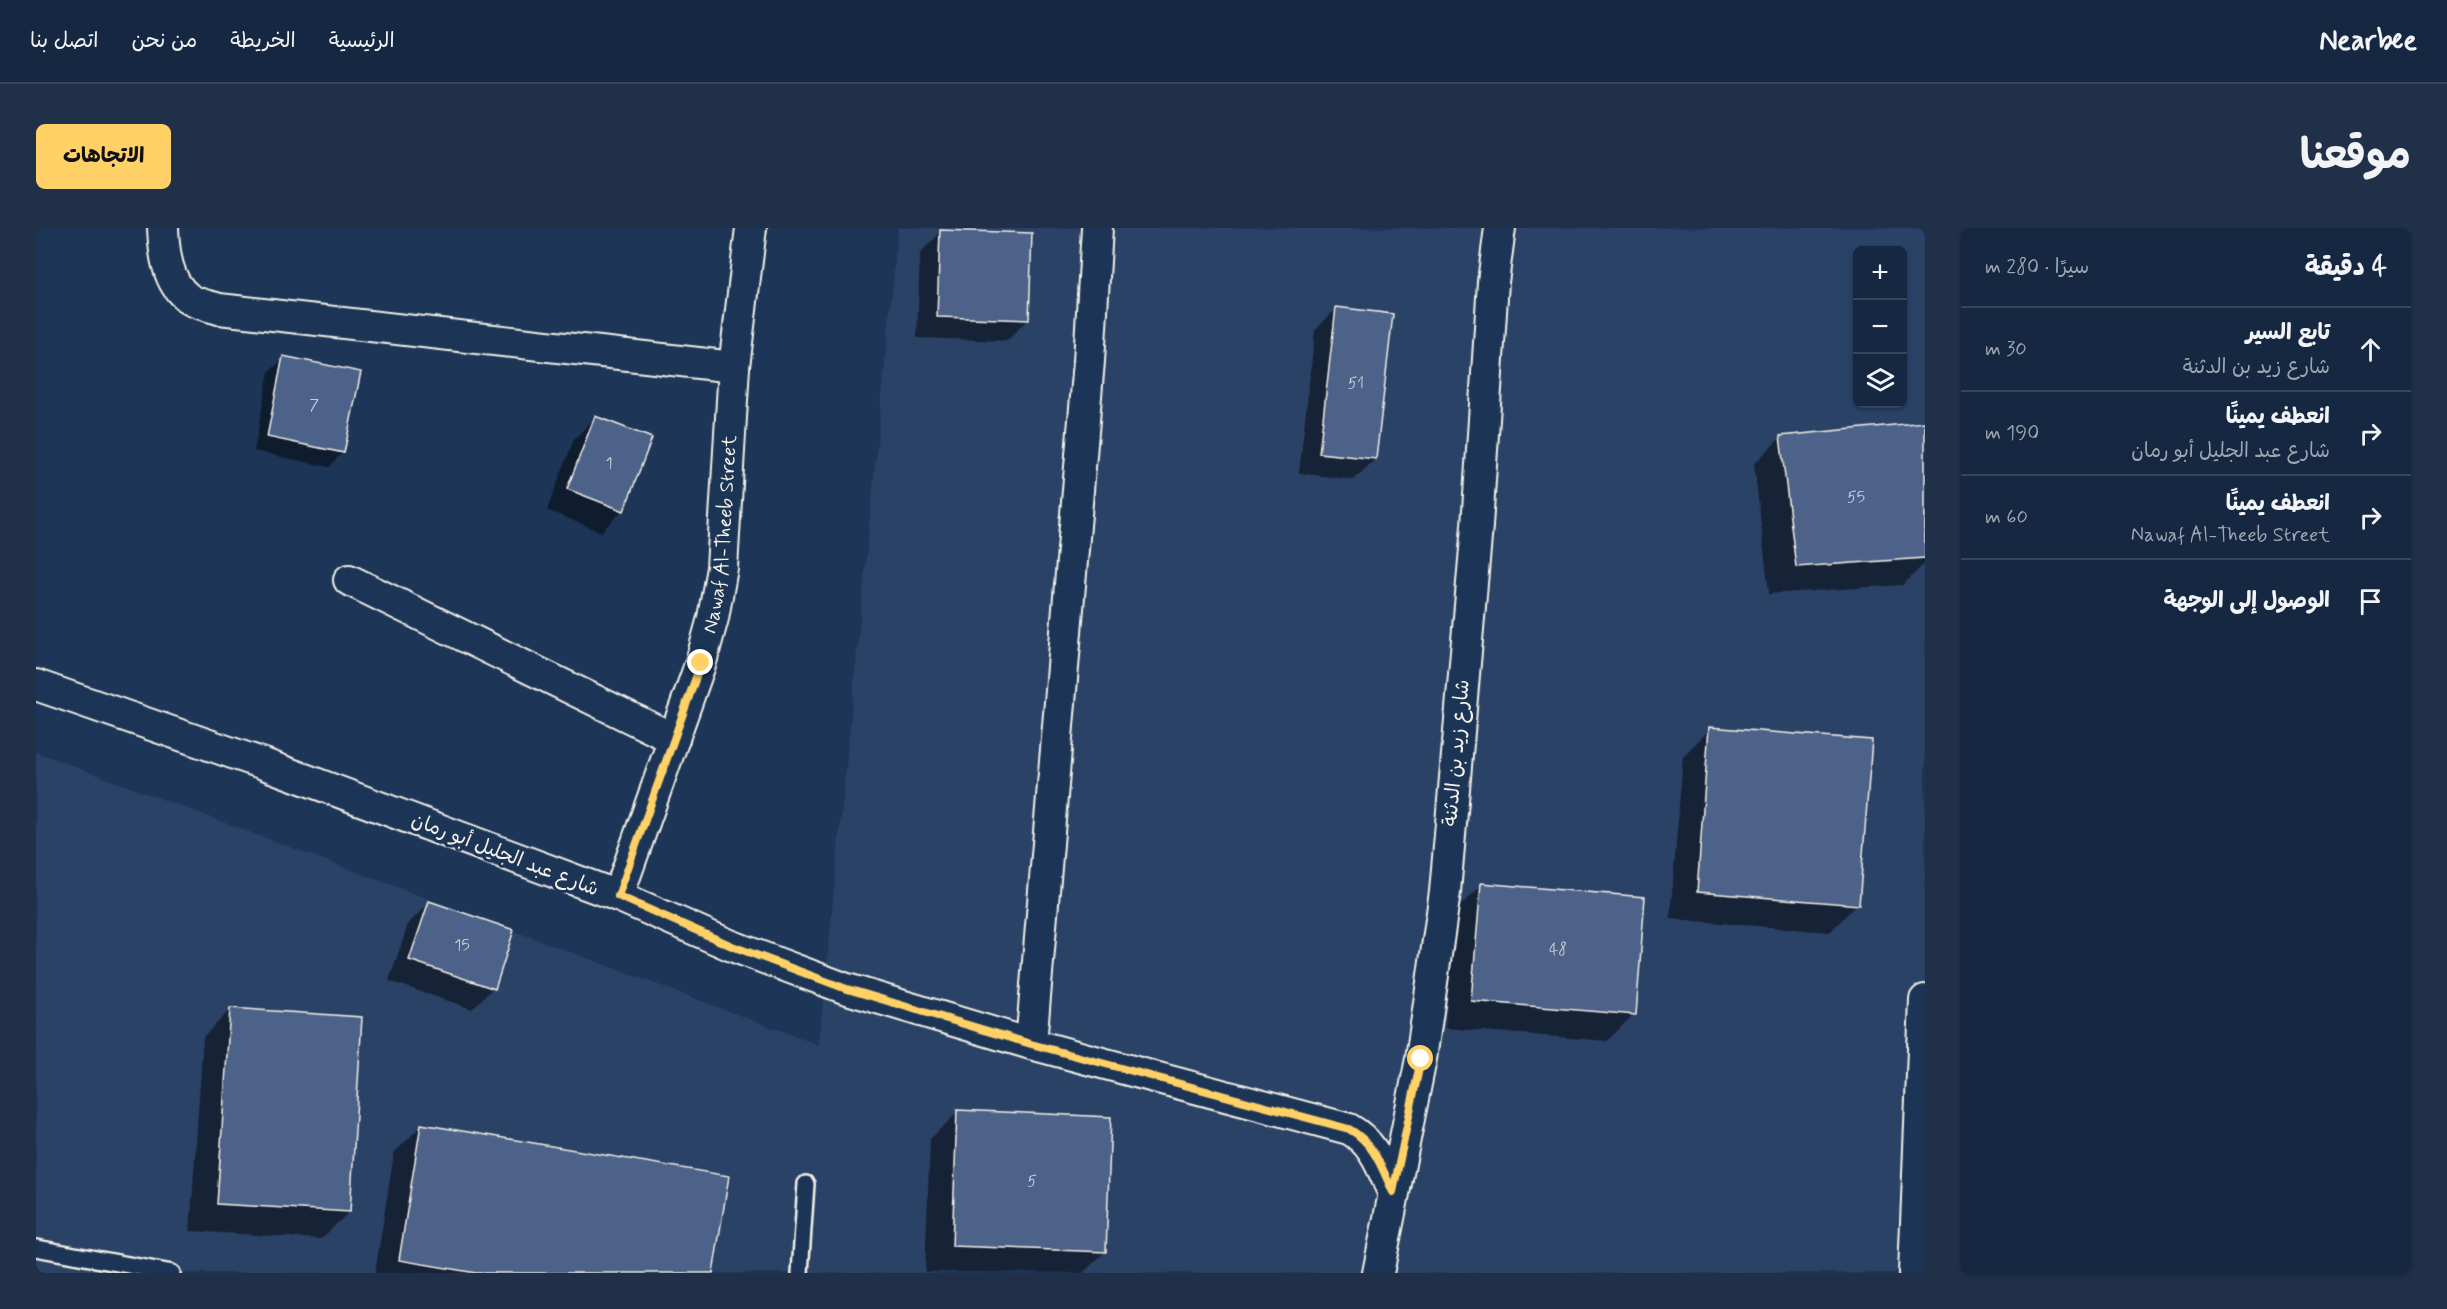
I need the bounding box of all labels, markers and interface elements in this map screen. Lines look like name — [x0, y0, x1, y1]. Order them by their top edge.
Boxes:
text: Nearbee — [2319, 23, 2417, 60]
text: اتصل بنا — [30, 27, 98, 55]
text: من نحن — [131, 27, 197, 55]
text: الخريطة — [230, 27, 296, 55]
text: الرئيسية — [329, 27, 395, 55]
button: الاتجاهات — [36, 124, 171, 189]
text: موقعنا — [2300, 129, 2411, 184]
map controls — [1853, 246, 1907, 408]
button: + — [1853, 246, 1907, 300]
text: 4 دقيقة — [2305, 251, 2387, 285]
text: سيرًا · 280 m — [1985, 254, 2089, 281]
button: − — [1853, 300, 1907, 354]
text: تابع السير — [2246, 319, 2330, 347]
icon: ahead — [2354, 333, 2387, 366]
text: 30 m — [1985, 336, 2027, 363]
button: layers — [1853, 354, 1907, 408]
text: شارع زيد بن الدثنة — [2183, 354, 2330, 381]
house number: 51 — [1348, 373, 1364, 394]
house number: 7 — [309, 395, 319, 416]
text: انعطف يمينًا — [2226, 403, 2330, 431]
icon: right — [2354, 417, 2387, 450]
text: 190 m — [1985, 420, 2039, 447]
street label: Nawaf Al-Theeb Street — [696, 434, 743, 637]
text: شارع عبد الجليل أبو رمان — [2131, 438, 2330, 465]
house number: 1 — [605, 453, 613, 474]
house number: 55 — [1847, 487, 1865, 508]
text: انعطف يمينًا — [2226, 490, 2330, 518]
icon: right — [2354, 501, 2387, 534]
text: 60 m — [1985, 504, 2028, 531]
text: Nawaf Al-Theeb Street — [2131, 522, 2330, 549]
icon: arrive — [2354, 585, 2387, 618]
text: الوصول إلى الوجهة — [2163, 587, 2330, 615]
route end — [687, 649, 713, 675]
street label: شارع زيد بن الدثنة — [1437, 678, 1477, 828]
street label: شارع عبد الجليل أبو رمان — [407, 807, 603, 903]
house number: 15 — [454, 935, 470, 956]
house number: 48 — [1549, 939, 1567, 960]
route start — [1407, 1045, 1433, 1071]
house number: 5 — [1027, 1171, 1037, 1192]

